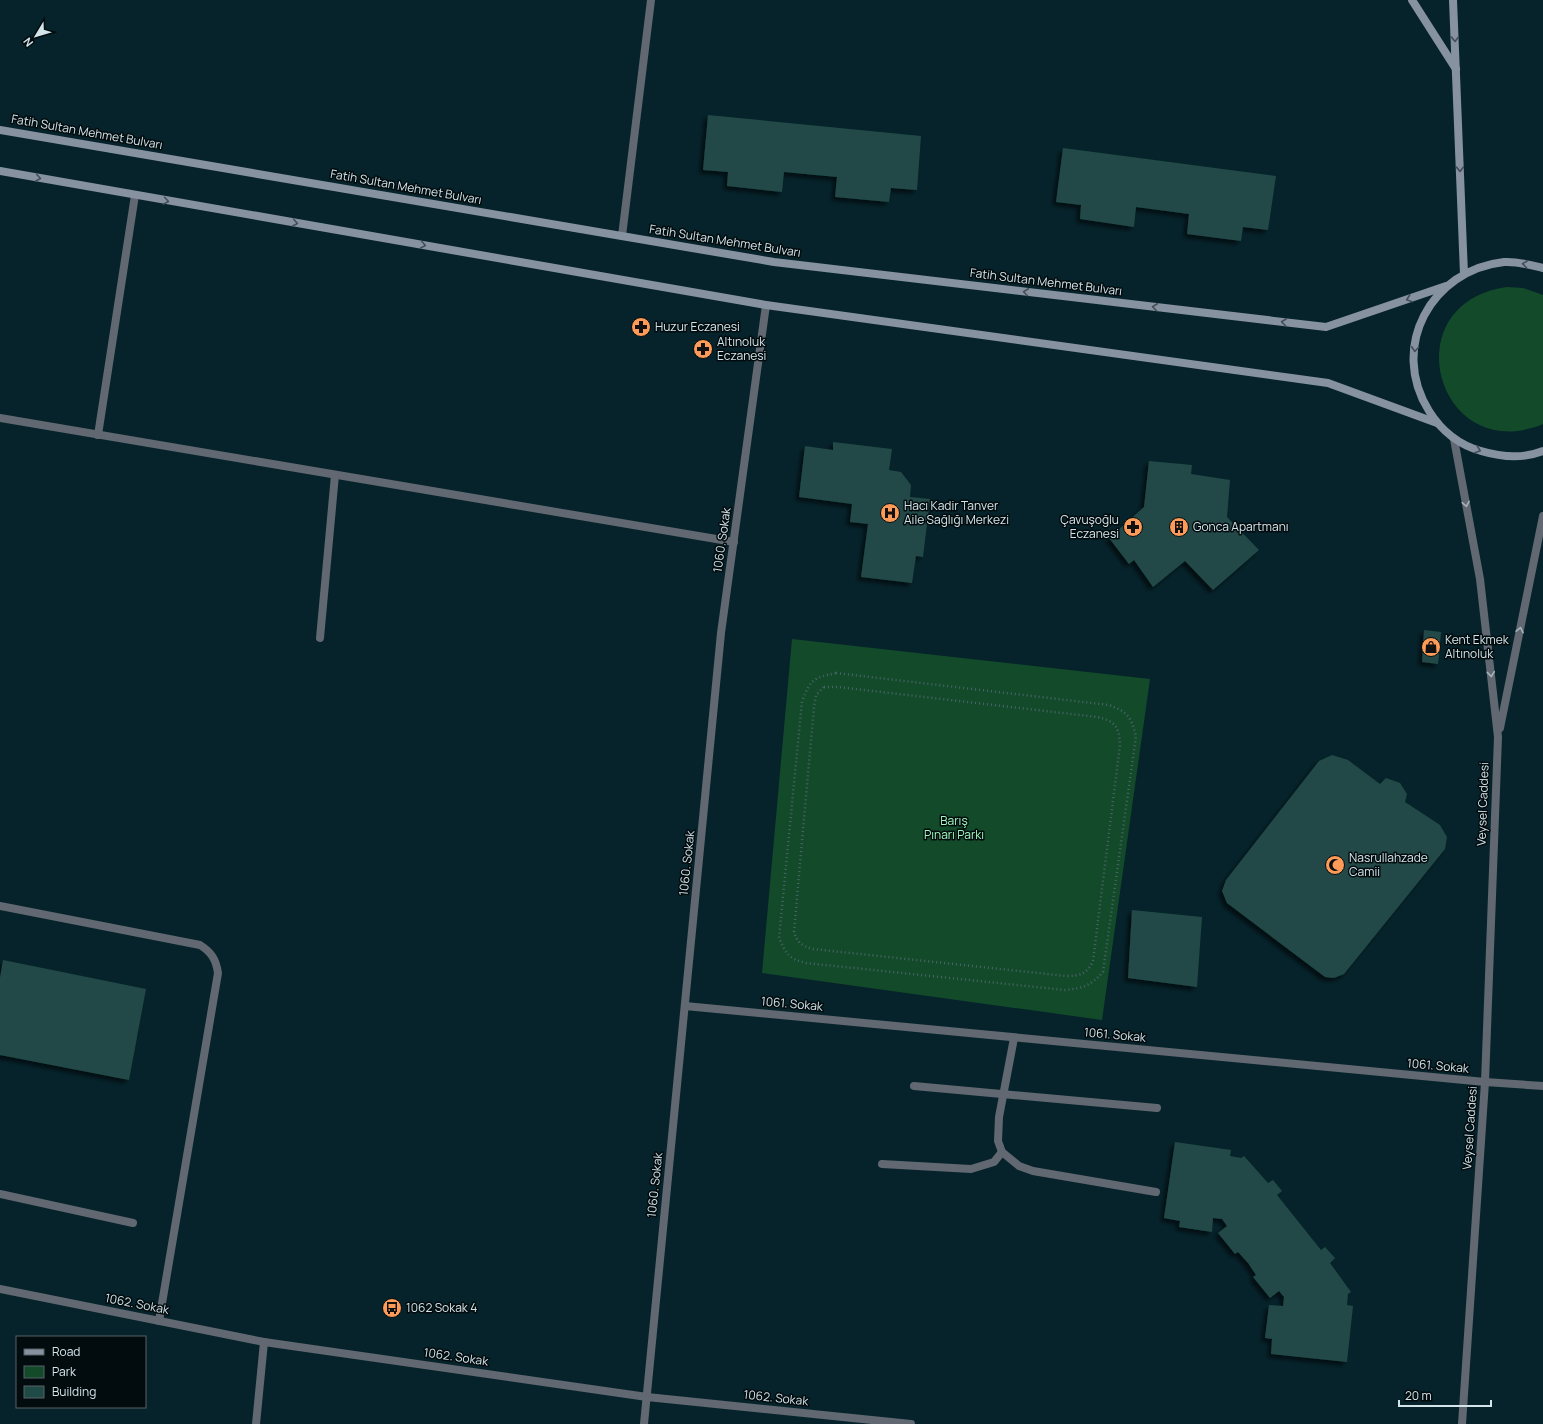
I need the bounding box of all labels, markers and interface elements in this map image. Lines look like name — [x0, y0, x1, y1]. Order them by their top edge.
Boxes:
north arrow — [16, 16, 56, 56]
text: N — [19, 35, 36, 50]
one-way arrow — [1450, 36, 1459, 42]
street label: Fatih Sultan Mehmet Bulvarı — [10, 110, 164, 153]
street label: Fatih Sultan Mehmet Bulvarı — [329, 165, 483, 208]
one-way arrow — [1456, 166, 1464, 172]
one-way arrow — [35, 173, 42, 182]
one-way arrow — [163, 196, 170, 204]
one-way arrow — [291, 218, 298, 227]
street label: Fatih Sultan Mehmet Bulvarı — [648, 220, 802, 261]
one-way arrow — [420, 240, 426, 249]
one-way arrow — [1522, 260, 1528, 269]
street label: Fatih Sultan Mehmet Bulvarı — [969, 264, 1123, 299]
one-way arrow — [1023, 287, 1029, 296]
one-way arrow — [1406, 294, 1413, 302]
one-way arrow — [1152, 302, 1158, 311]
pharmacy icon: Huzur Eczanesi — [630, 316, 652, 338]
one-way arrow — [1281, 317, 1287, 326]
place label: Huzur Eczanesi — [655, 318, 740, 335]
place label: Altınoluk Eczanesi — [717, 333, 766, 364]
pharmacy icon: Altınoluk Eczanesi — [692, 338, 714, 360]
one-way arrow — [1410, 346, 1419, 352]
one-way arrow — [1475, 446, 1482, 454]
place label: Hacı Kadir Tanver Aile Sağlığı Merkezi — [904, 497, 1009, 528]
one-way arrow — [1462, 501, 1470, 507]
hospital icon: Hacı Kadir Tanver Aile Sağlığı Merkezi — [879, 502, 901, 524]
street label: 1060. Sokak — [709, 505, 735, 573]
place label: Çavuşoğlu Eczanesi — [1060, 511, 1119, 542]
pharmacy icon: Çavuşoğlu Eczanesi — [1122, 516, 1144, 538]
building icon: Gonca Apartmanı — [1168, 516, 1190, 538]
place label: Gonca Apartmanı — [1193, 518, 1289, 535]
one-way arrow — [1515, 627, 1523, 633]
place label: Kent Ekmek Altınoluk — [1445, 631, 1510, 662]
shop icon: Kent Ekmek Altınoluk — [1420, 636, 1442, 658]
one-way arrow — [1486, 671, 1495, 678]
street label: Veysel Caddesi — [1473, 762, 1492, 846]
park label: Barış Pınarı Parkı — [924, 812, 984, 843]
street label: 1060. Sokak — [675, 829, 698, 896]
place label: Nasrullahzade Camii — [1349, 849, 1428, 880]
mosque icon: Nasrullahzade Camii — [1324, 854, 1346, 876]
street label: 1061. Sokak — [760, 992, 825, 1015]
street label: 1061. Sokak — [1083, 1023, 1148, 1046]
street label: 1061. Sokak — [1406, 1054, 1471, 1077]
street label: Veysel Caddesi — [1458, 1086, 1481, 1170]
street label: 1060. Sokak — [643, 1151, 666, 1218]
street label: 1062. Sokak — [104, 1289, 172, 1318]
bus stop icon: 1062 Sokak 4 — [381, 1297, 403, 1319]
place label: 1062 Sokak 4 — [406, 1299, 477, 1316]
legend — [16, 1336, 146, 1408]
text: Road — [52, 1343, 80, 1360]
street label: 1062. Sokak — [423, 1344, 490, 1370]
text: Park — [52, 1363, 77, 1380]
scale bar — [1399, 1382, 1491, 1408]
text: Building — [52, 1383, 96, 1400]
street label: 1062. Sokak — [743, 1386, 810, 1409]
text: 20 m — [1405, 1387, 1432, 1404]

